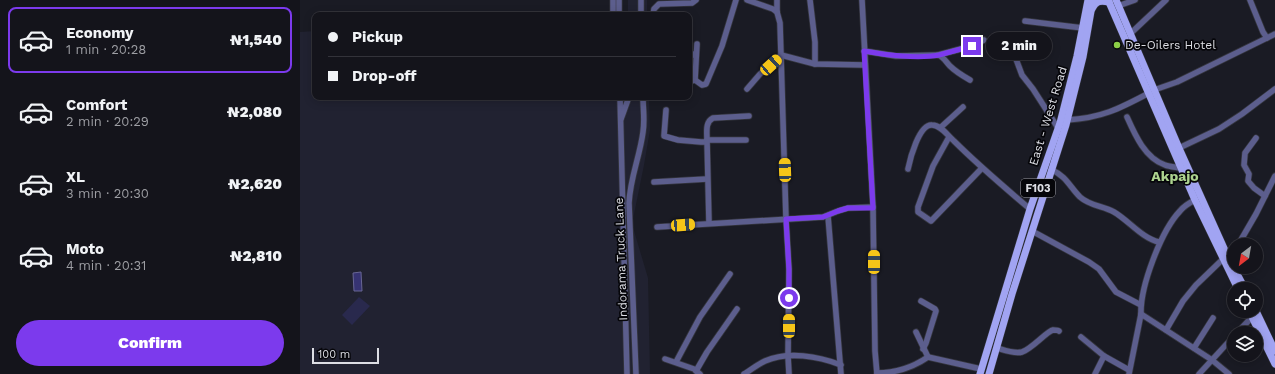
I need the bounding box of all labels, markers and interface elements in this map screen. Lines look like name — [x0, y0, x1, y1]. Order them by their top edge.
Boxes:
icon: car — [18, 22, 54, 58]
text: Economy — [66, 24, 133, 42]
text: Pickup — [352, 28, 403, 46]
text: ₦1,540 — [230, 31, 282, 49]
callout: 2 min — [986, 32, 1052, 60]
route end — [963, 37, 981, 55]
text: 2 min — [1001, 38, 1037, 53]
place label: De-Oilers Hotel — [1125, 38, 1216, 52]
marker: De-Oilers Hotel — [1112, 40, 1122, 50]
text: 1 min · 20:28 — [66, 42, 146, 57]
car — [758, 53, 784, 77]
street label: East - West Road — [1026, 65, 1070, 167]
text: Drop-off — [352, 67, 417, 85]
icon: car — [18, 94, 54, 130]
text: Comfort — [66, 96, 127, 114]
text: ₦2,080 — [227, 103, 282, 121]
text: 2 min · 20:29 — [66, 114, 149, 129]
car — [779, 158, 791, 182]
icon: car — [18, 166, 54, 202]
text: XL — [66, 168, 85, 186]
district label: Akpajo — [1151, 168, 1199, 184]
text: ₦2,620 — [228, 175, 282, 193]
road number: F103 — [1021, 179, 1055, 197]
text: 3 min · 20:30 — [66, 186, 149, 201]
street label: Indorama Truck Lane — [612, 197, 630, 321]
car — [671, 218, 695, 232]
icon: car — [18, 238, 54, 274]
north arrow — [1227, 238, 1263, 274]
map controls — [1227, 238, 1263, 362]
text: Moto — [66, 240, 104, 258]
text: ₦2,810 — [230, 247, 282, 265]
car — [868, 250, 880, 274]
text: 4 min · 20:31 — [66, 258, 146, 273]
button: locate — [1227, 282, 1263, 318]
route start — [780, 289, 798, 307]
car — [783, 314, 795, 338]
button: Confirm — [16, 320, 284, 366]
button: layers — [1227, 326, 1263, 362]
scale bar — [312, 346, 379, 365]
text: 100 m — [318, 348, 350, 361]

